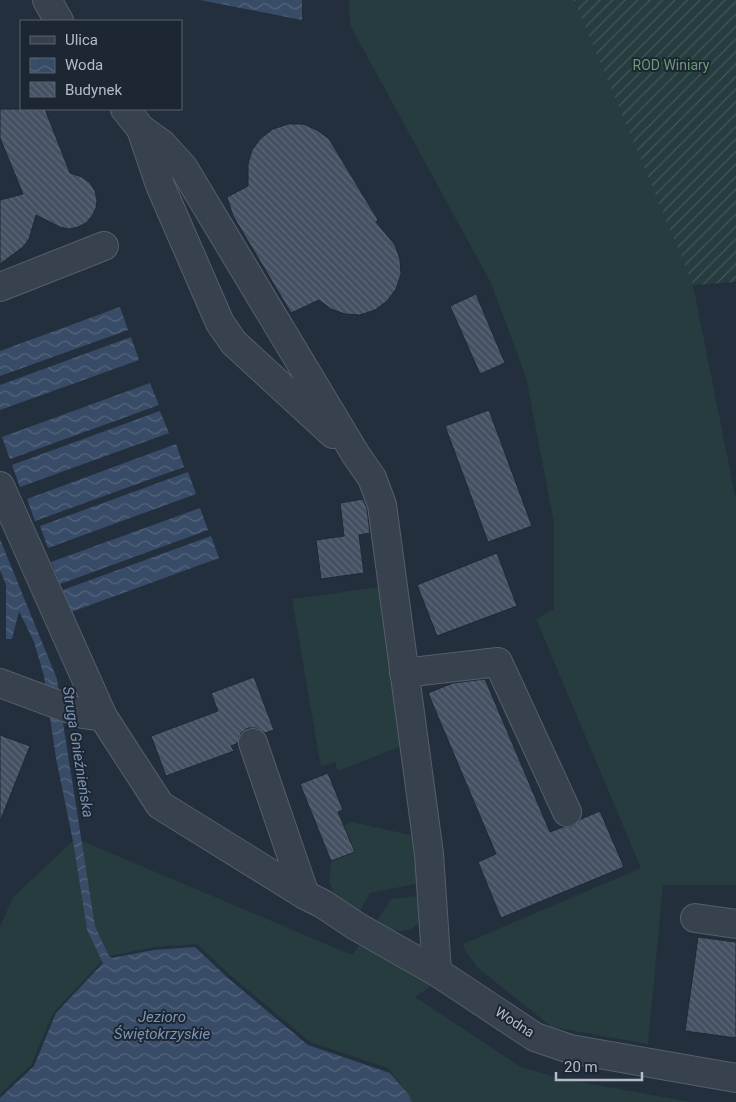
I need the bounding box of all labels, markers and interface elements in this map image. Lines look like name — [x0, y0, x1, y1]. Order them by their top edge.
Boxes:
legend — [20, 20, 182, 110]
text: Ulica — [65, 31, 98, 49]
text: Woda — [65, 56, 103, 74]
park label: ROD Winiary — [633, 57, 710, 73]
text: Budynek — [65, 81, 122, 99]
water label: Struga Gnieźnieńska — [59, 685, 97, 819]
street label: Wodna — [492, 1003, 538, 1041]
water label: Jezioro Świętokrzyskie — [114, 1008, 210, 1043]
scale bar — [556, 1050, 642, 1082]
text: 20 m — [564, 1058, 598, 1076]

